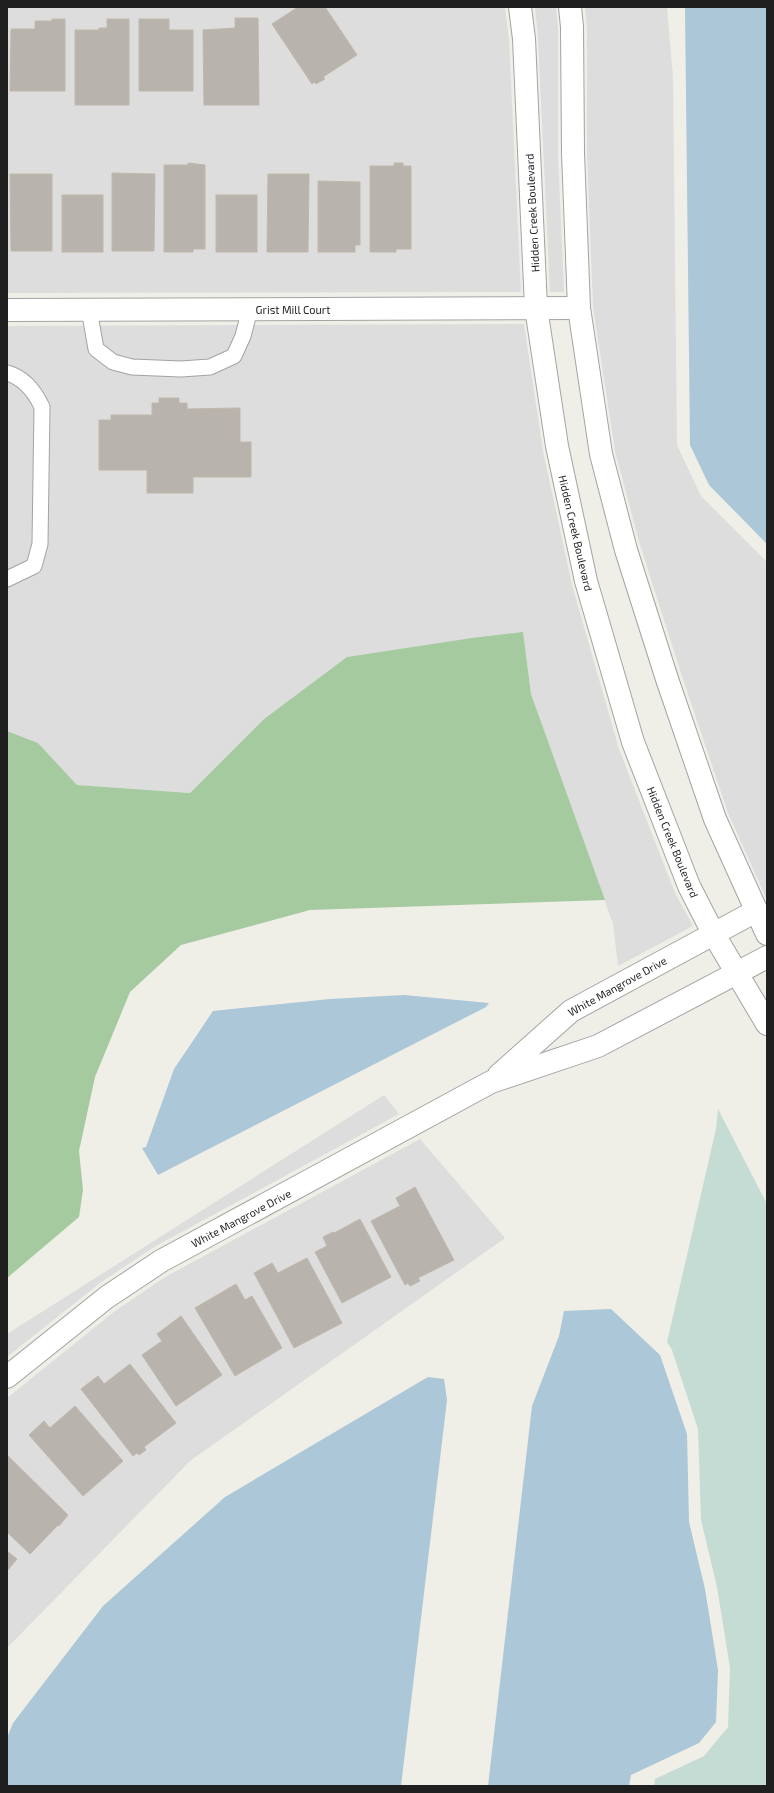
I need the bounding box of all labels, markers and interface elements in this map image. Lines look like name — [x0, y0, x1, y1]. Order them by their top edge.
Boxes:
street label: Hidden Creek Boulevard — [522, 153, 542, 273]
street label: Grist Mill Court — [256, 303, 330, 316]
street label: Hidden Creek Boulevard — [556, 474, 596, 592]
street label: Hidden Creek Boulevard — [645, 785, 701, 899]
street label: White Mangrove Drive — [565, 953, 669, 1019]
street label: White Mangrove Drive — [189, 1186, 293, 1250]

